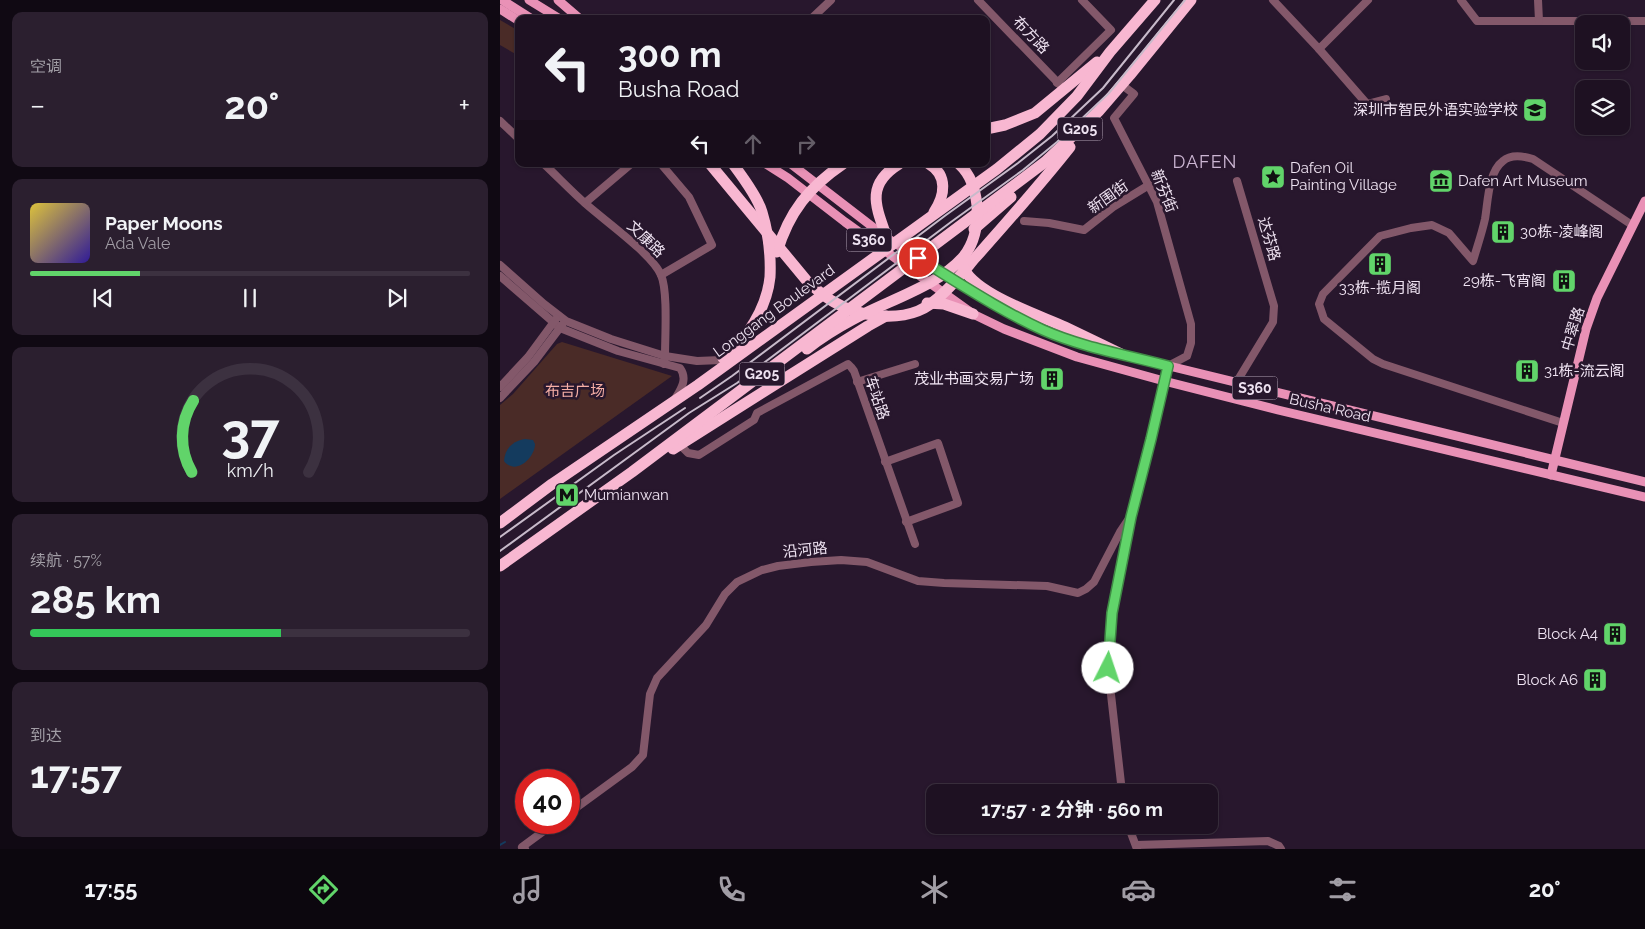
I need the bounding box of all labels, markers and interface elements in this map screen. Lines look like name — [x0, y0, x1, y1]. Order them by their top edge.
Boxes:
street label: 布方路 — [1009, 13, 1053, 57]
map controls — [1575, 15, 1630, 135]
button: sound — [1575, 15, 1630, 70]
text: 300 m — [618, 34, 722, 75]
icon: left — [535, 35, 600, 100]
text: 空调 — [30, 57, 62, 76]
text: Busha Road — [618, 76, 740, 102]
button: layers — [1575, 80, 1630, 135]
text: 20° — [224, 83, 279, 128]
text: − — [30, 89, 45, 122]
text: + — [458, 89, 470, 122]
school or university icon: 深圳市智民外语实验学校 — [1522, 97, 1548, 123]
place label: 深圳市智民外语实验学校 — [1353, 101, 1518, 119]
road number: G205 — [1058, 118, 1102, 140]
icon: left — [686, 130, 714, 158]
icon: ahead — [739, 130, 767, 158]
icon: right — [792, 130, 820, 158]
district label: DAFEN — [1172, 151, 1238, 172]
place label: Dafen Oil Painting Village — [1290, 159, 1397, 194]
place icon: Dafen Oil Painting Village — [1260, 164, 1286, 190]
street label: 新芬街 — [1147, 167, 1181, 215]
museum icon: Dafen Art Museum — [1428, 168, 1454, 194]
place label: Dafen Art Museum — [1458, 172, 1587, 190]
street label: 新围街 — [1084, 177, 1132, 217]
text: Paper Moons — [105, 212, 223, 234]
street label: 达芬路 — [1254, 215, 1284, 263]
street label: 文康路 — [624, 217, 668, 261]
building icon: 30栋-凌峰阁 — [1490, 219, 1516, 245]
place label: 30栋-凌峰阁 — [1520, 223, 1604, 241]
road number: S360 — [846, 228, 892, 252]
text: Ada Vale — [105, 234, 170, 253]
pin — [897, 237, 939, 279]
icon: arrive — [904, 244, 932, 272]
building icon: 33栋-揽月阁 — [1367, 251, 1393, 277]
street label: Longgang Boulevard — [710, 261, 838, 361]
building icon: 29栋-飞宵阁 — [1551, 268, 1577, 294]
place label: 29栋-飞宵阁 — [1463, 272, 1546, 290]
place label: 33栋-揽月阁 — [1339, 279, 1421, 297]
icon: previous — [89, 284, 117, 312]
icon: pause — [236, 284, 264, 312]
icon: next — [383, 284, 411, 312]
street label: 中翠路 — [1558, 305, 1588, 353]
building icon: 31栋-流云阁 — [1514, 358, 1540, 384]
road number: G205 — [740, 362, 784, 386]
place label: 31栋-流云阁 — [1544, 362, 1625, 380]
building icon: 茂业书画交易广场 — [1039, 366, 1065, 392]
place label: 茂业书画交易广场 — [914, 370, 1034, 388]
street label: 车站路 — [861, 374, 893, 422]
road number: S360 — [1232, 376, 1278, 399]
park label: 布吉广场 — [545, 382, 605, 400]
street label: Busha Road — [1288, 390, 1372, 426]
text: 37 — [221, 402, 280, 463]
text: km/h — [226, 460, 274, 481]
metro station icon: Mumianwan — [554, 482, 580, 508]
place label: Mumianwan — [584, 486, 669, 504]
street label: 沿河路 — [782, 539, 828, 561]
text: 续航 · 57% — [30, 551, 102, 570]
text: 285 km — [30, 577, 161, 622]
building icon: Block A4 — [1602, 621, 1628, 647]
place label: Block A4 — [1537, 625, 1598, 643]
position arrow — [1081, 641, 1133, 693]
building icon: Block A6 — [1582, 667, 1608, 693]
place label: Block A6 — [1517, 671, 1578, 689]
text: 到达 — [30, 726, 62, 745]
text: 17:57 — [30, 752, 122, 797]
speed limit sign: 40 — [515, 769, 580, 834]
text: 17:57 · 2 分钟 · 560 m — [981, 798, 1163, 820]
icon: directions — [306, 872, 341, 907]
icon: music — [510, 872, 545, 907]
icon: phone — [714, 872, 749, 907]
icon: climate — [917, 872, 952, 907]
icon: car — [1121, 872, 1156, 907]
icon: filters — [1325, 872, 1360, 907]
text: 17:55 — [84, 876, 137, 902]
text: 20° — [1529, 876, 1561, 902]

